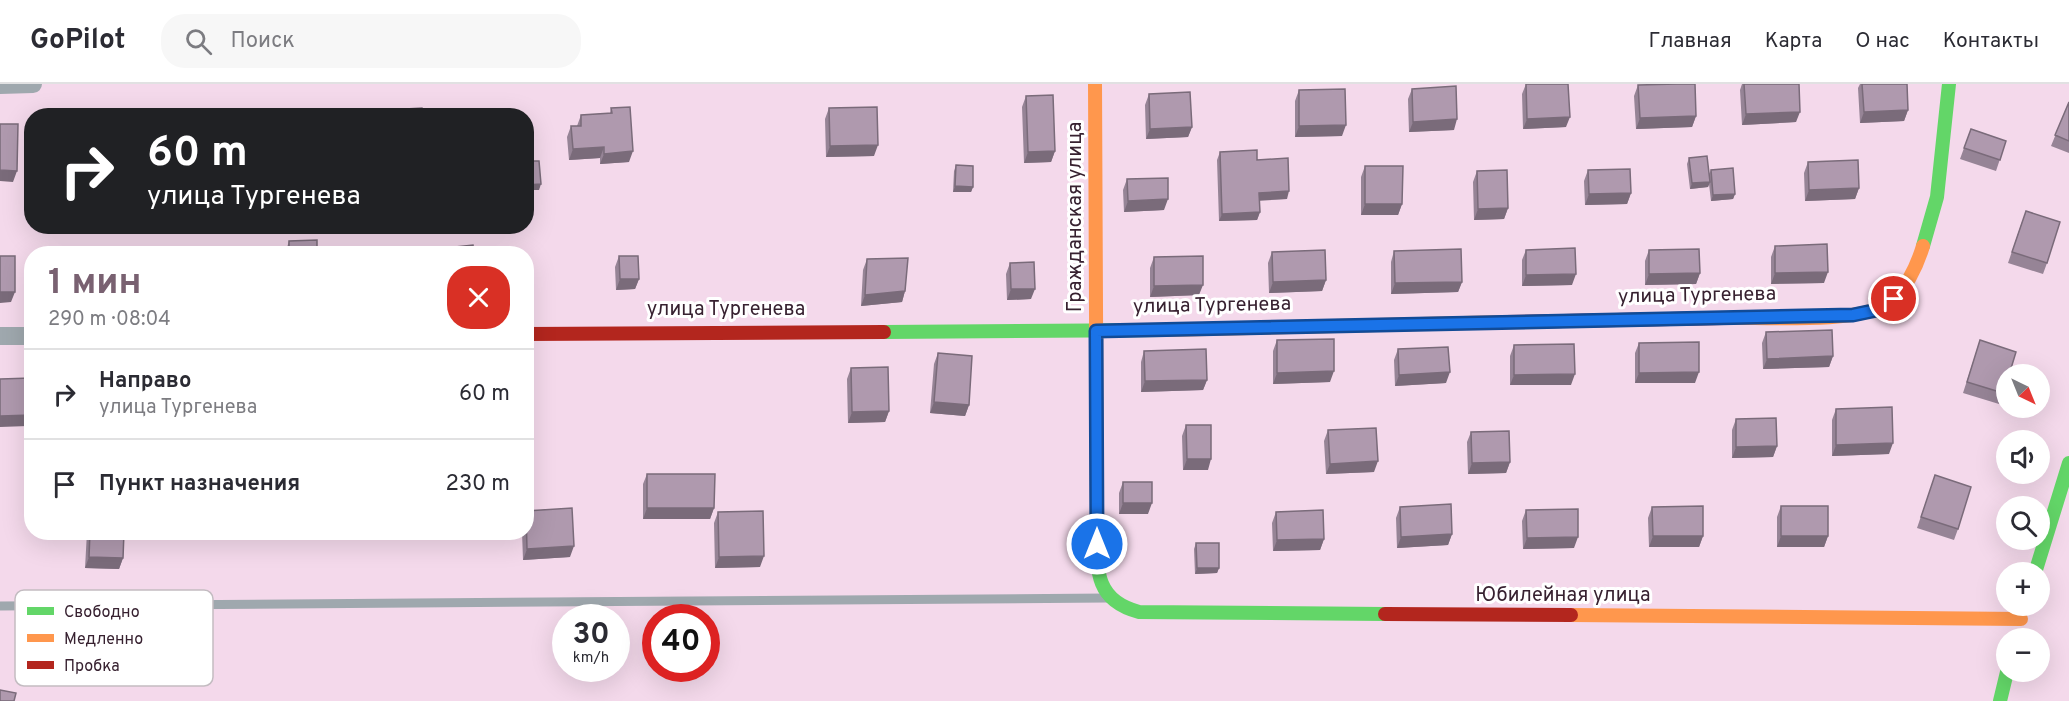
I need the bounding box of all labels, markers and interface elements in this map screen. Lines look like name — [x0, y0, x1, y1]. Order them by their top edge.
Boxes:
search box — [161, 14, 581, 68]
text: GoPilot — [30, 23, 125, 59]
icon: search — [182, 25, 215, 58]
text: Поиск — [230, 28, 295, 55]
text: Главная — [1648, 28, 1732, 55]
text: Карта — [1765, 28, 1822, 55]
text: О нас — [1855, 28, 1910, 55]
text: Контакты — [1943, 28, 2039, 55]
street label: Гражданская улица — [1063, 122, 1089, 312]
text: 60 m — [147, 128, 248, 181]
icon: right — [48, 132, 126, 210]
text: улица Тургенева — [147, 180, 361, 214]
text: 1 мин — [48, 261, 142, 307]
button: close — [447, 266, 510, 329]
pin — [1868, 273, 1919, 324]
street label: улица Тургенева — [1618, 282, 1776, 310]
icon: arrive — [1877, 282, 1910, 315]
street label: улица Тургенева — [1133, 292, 1291, 320]
street label: улица Тургенева — [647, 297, 805, 323]
text: 290 m · 08:04 — [48, 307, 171, 333]
north arrow — [1996, 364, 2050, 418]
map controls — [1996, 364, 2050, 682]
text: Направо — [99, 368, 191, 395]
icon: right — [48, 378, 81, 411]
text: 60 m — [459, 381, 510, 408]
text: улица Тургенева — [99, 395, 257, 421]
button: sound — [1996, 430, 2050, 484]
icon: arrive — [48, 468, 81, 501]
text: Пункт назначения — [99, 471, 300, 498]
text: 230 m — [446, 471, 510, 498]
button: search — [1996, 496, 2050, 550]
position arrow — [1065, 512, 1129, 576]
button: + — [1996, 562, 2050, 616]
street label: Юбилейная улица — [1475, 583, 1651, 609]
legend — [15, 590, 213, 686]
text: Свободно — [64, 603, 140, 623]
speed limit sign: 40 — [642, 604, 720, 682]
text: 30 — [572, 617, 610, 654]
button: − — [1996, 628, 2050, 682]
text: Медленно — [64, 630, 143, 650]
text: km/h — [573, 649, 609, 668]
text: Пробка — [64, 657, 120, 677]

